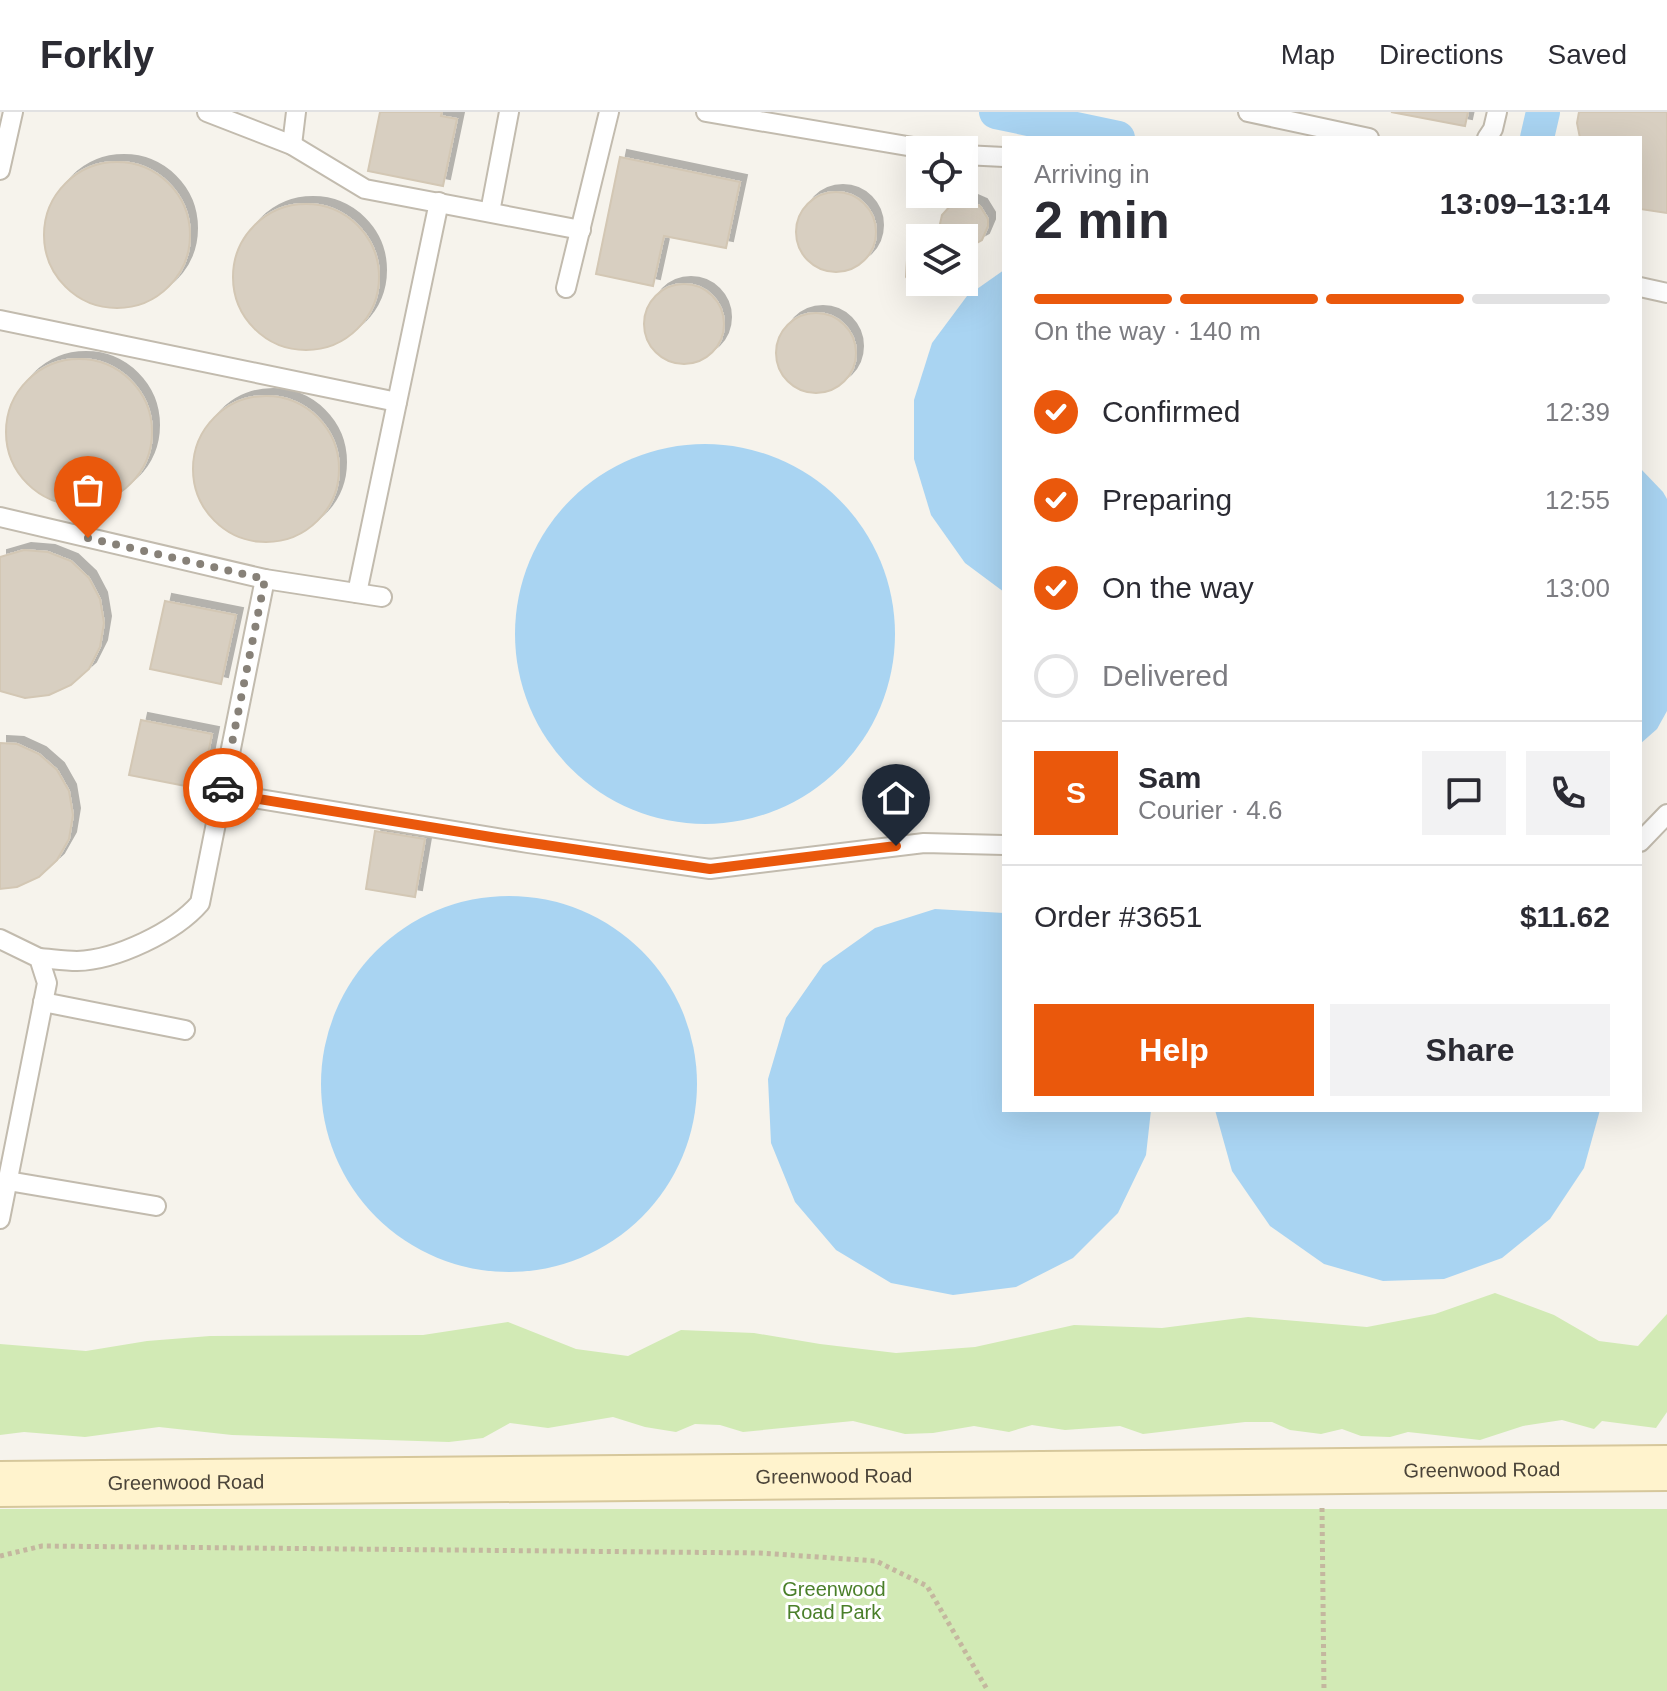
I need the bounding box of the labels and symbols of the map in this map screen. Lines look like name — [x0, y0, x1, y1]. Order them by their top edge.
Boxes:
pin — [54, 456, 122, 538]
courier — [183, 748, 263, 828]
pin — [862, 764, 930, 846]
street label: Greenwood Road — [1403, 1458, 1560, 1482]
street label: Greenwood Road — [755, 1464, 912, 1488]
street label: Greenwood Road — [107, 1470, 265, 1494]
park label: Greenwood Road Park — [782, 1578, 886, 1623]

